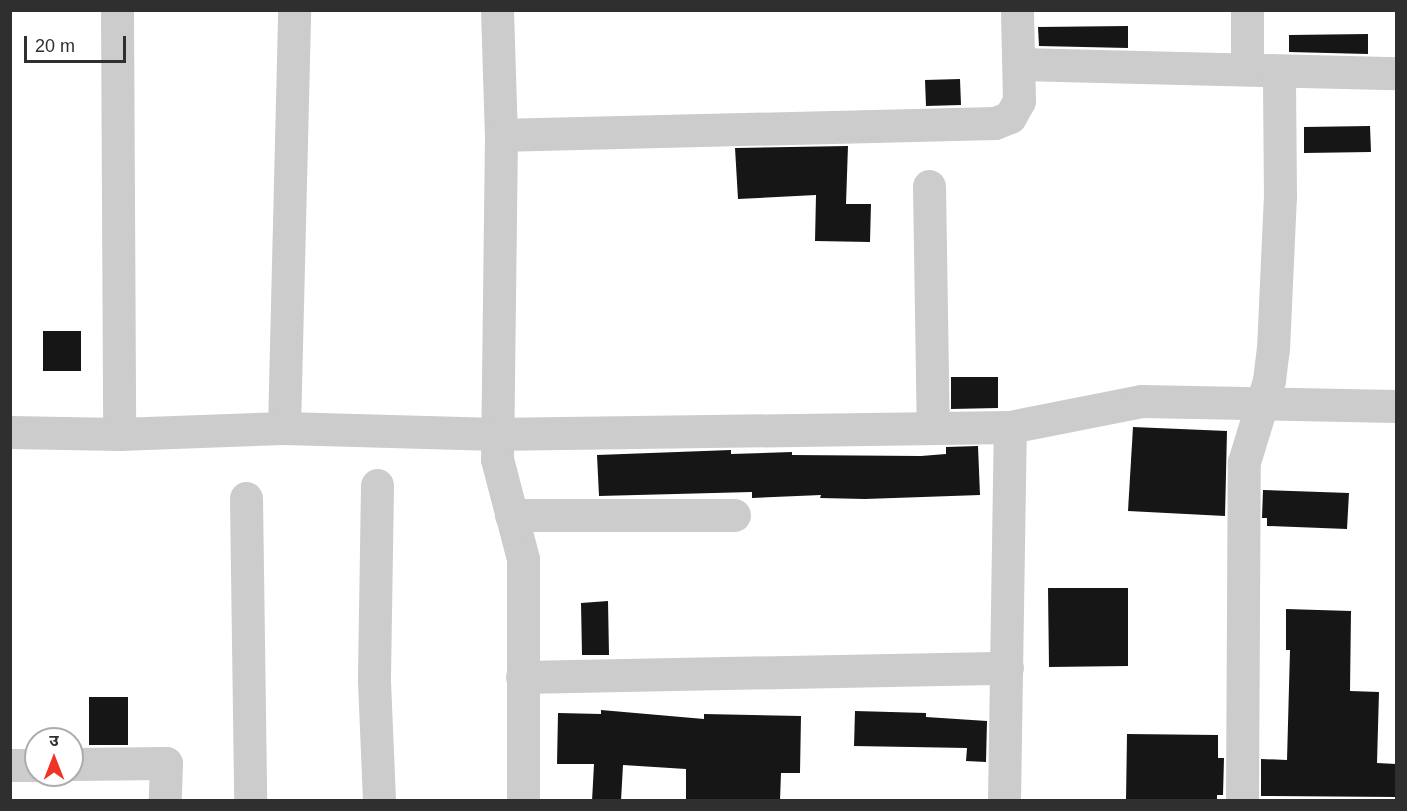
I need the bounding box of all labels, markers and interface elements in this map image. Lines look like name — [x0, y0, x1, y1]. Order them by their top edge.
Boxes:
scale bar — [27, 24, 129, 62]
text: 20 m — [35, 36, 75, 56]
north arrow — [24, 727, 84, 787]
text: उ — [49, 732, 59, 749]

